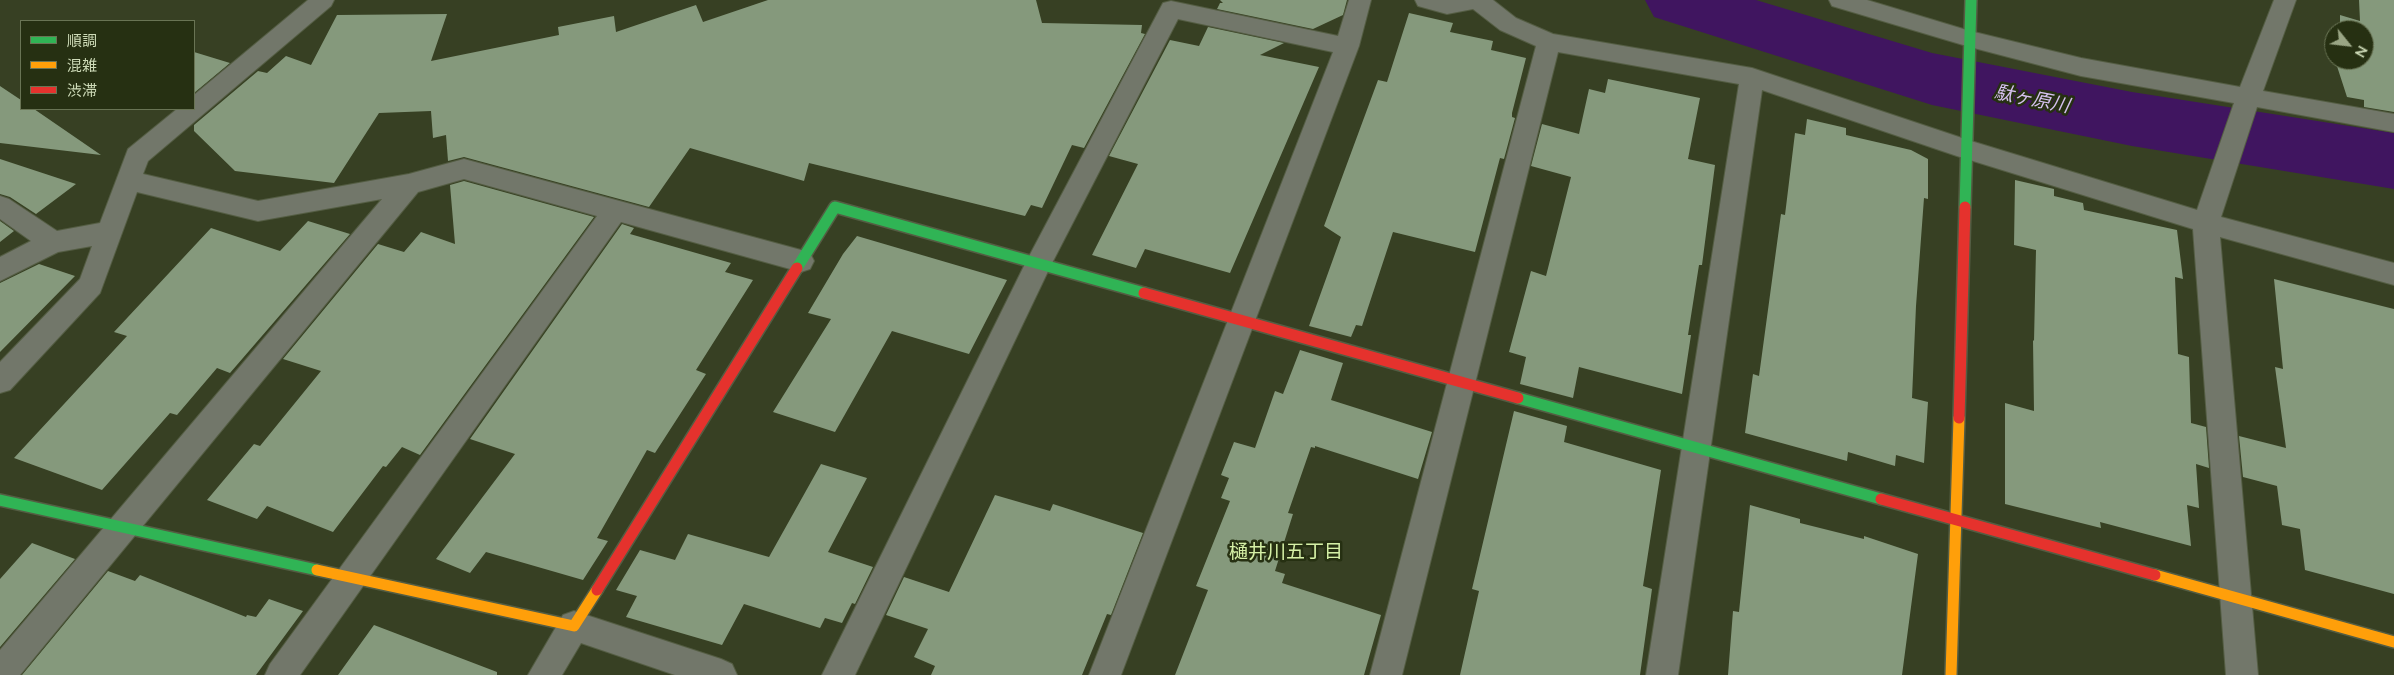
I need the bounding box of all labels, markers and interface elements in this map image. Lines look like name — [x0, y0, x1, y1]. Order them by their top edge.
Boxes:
legend — [20, 20, 195, 110]
north arrow — [2324, 20, 2374, 70]
text: 順調 — [67, 31, 97, 49]
text: N — [2352, 43, 2372, 61]
text: 混雑 — [67, 56, 97, 74]
text: 渋滞 — [67, 81, 97, 99]
water label: 駄ヶ原川 — [1993, 81, 2071, 117]
district label: 樋井川五丁目 — [1229, 541, 1343, 563]

